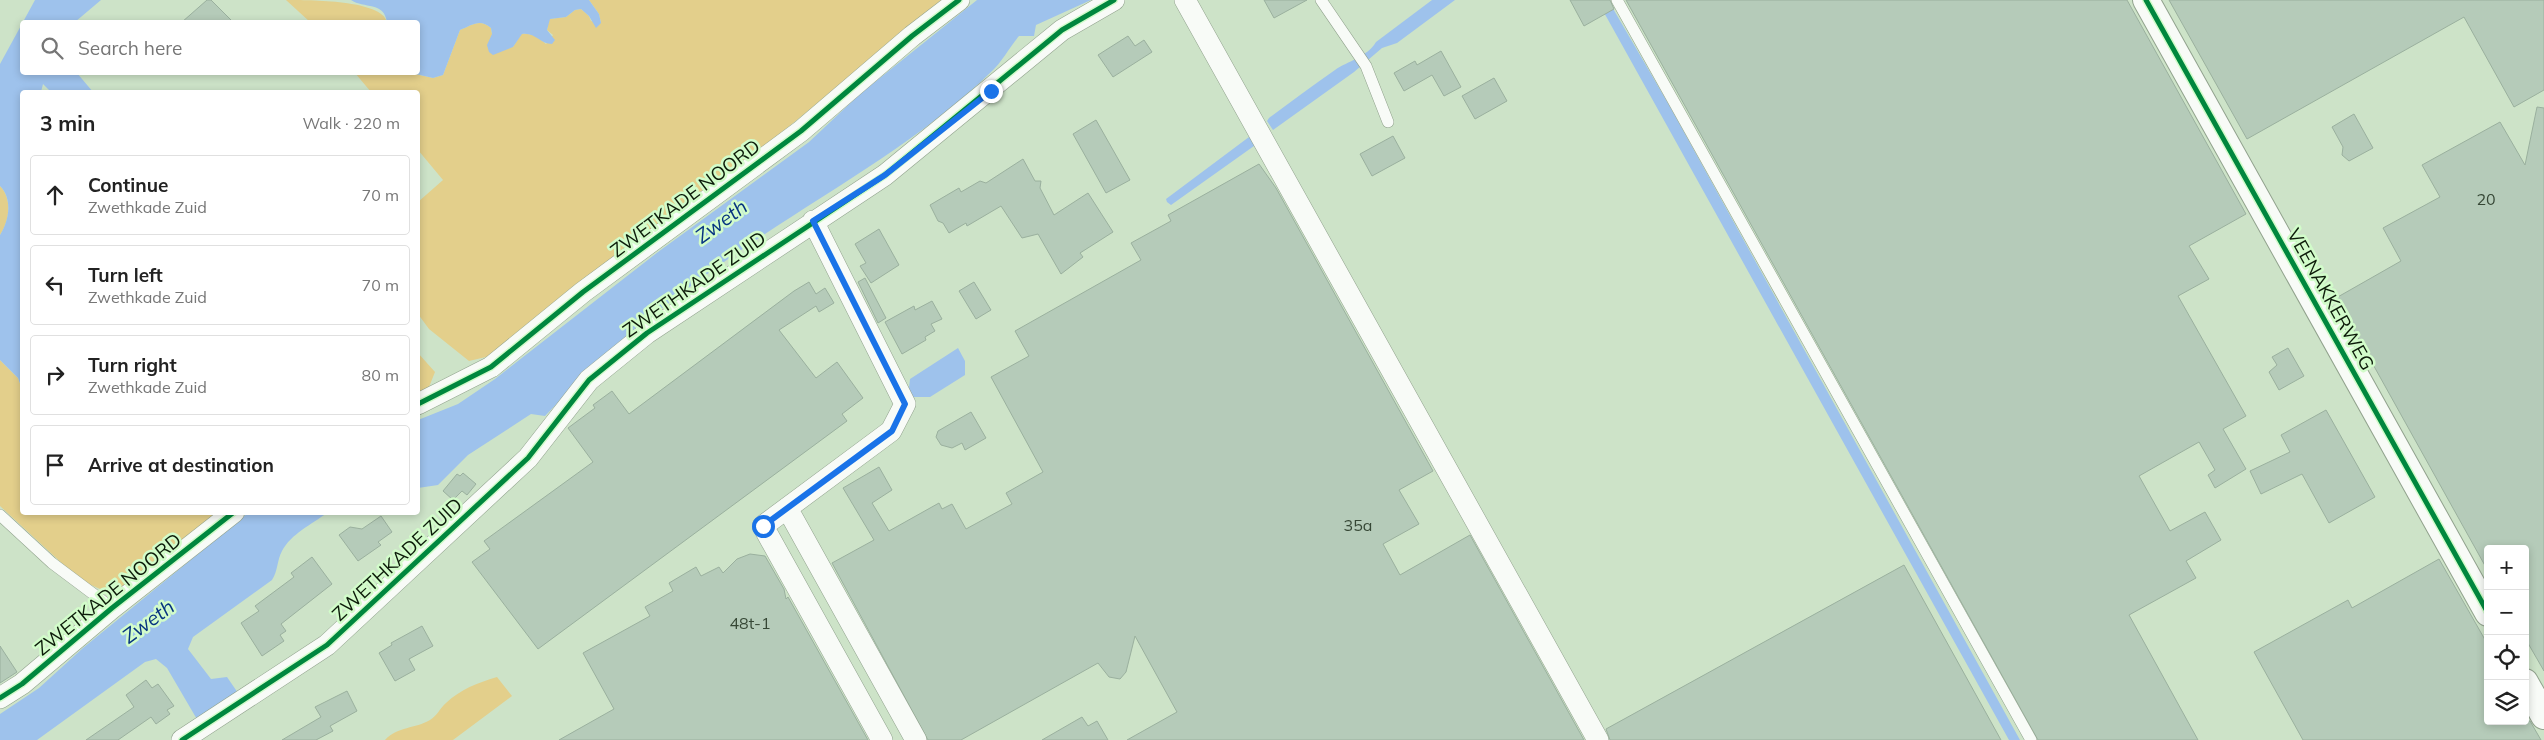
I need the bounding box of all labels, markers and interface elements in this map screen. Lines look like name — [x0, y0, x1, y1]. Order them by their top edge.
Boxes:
search box — [20, 20, 420, 75]
icon: search — [38, 34, 66, 62]
text: Search here — [78, 36, 182, 60]
route end — [980, 80, 1003, 103]
text: 3 min — [40, 110, 95, 136]
text: Walk · 220 m — [302, 113, 400, 133]
street label: ZWETKADE NOORD — [605, 134, 765, 262]
text: Continue — [88, 173, 168, 197]
icon: ahead — [41, 181, 69, 209]
text: 70 m — [362, 185, 399, 205]
house number: 20 — [2476, 189, 2496, 209]
water label: Zweth — [690, 194, 752, 248]
text: Zwethkade Zuid — [88, 197, 207, 217]
street label: VEENAKKERWEG — [2282, 224, 2380, 374]
street label: ZWETHKADE ZUID — [618, 226, 770, 342]
text: Turn left — [88, 263, 163, 287]
icon: left — [41, 271, 69, 299]
text: 70 m — [362, 275, 399, 295]
text: Zwethkade Zuid — [88, 287, 207, 307]
text: Turn right — [88, 353, 177, 377]
icon: right — [41, 361, 69, 389]
text: 80 m — [362, 365, 399, 385]
text: Zwethkade Zuid — [88, 377, 207, 397]
icon: arrive — [41, 451, 69, 479]
text: Arrive at destination — [88, 453, 274, 477]
street label: ZWETHKADE ZUID — [327, 492, 467, 626]
route start — [752, 515, 775, 538]
house number: 35a — [1344, 515, 1372, 535]
street label: ZWETKADE NOORD — [30, 528, 186, 660]
map controls — [2484, 545, 2529, 725]
button: + — [2484, 545, 2529, 590]
button: − — [2484, 590, 2529, 635]
water label: Zweth — [117, 594, 179, 648]
house number: 48t-1 — [729, 613, 771, 633]
button: locate — [2484, 635, 2529, 680]
button: layers — [2484, 680, 2529, 725]

